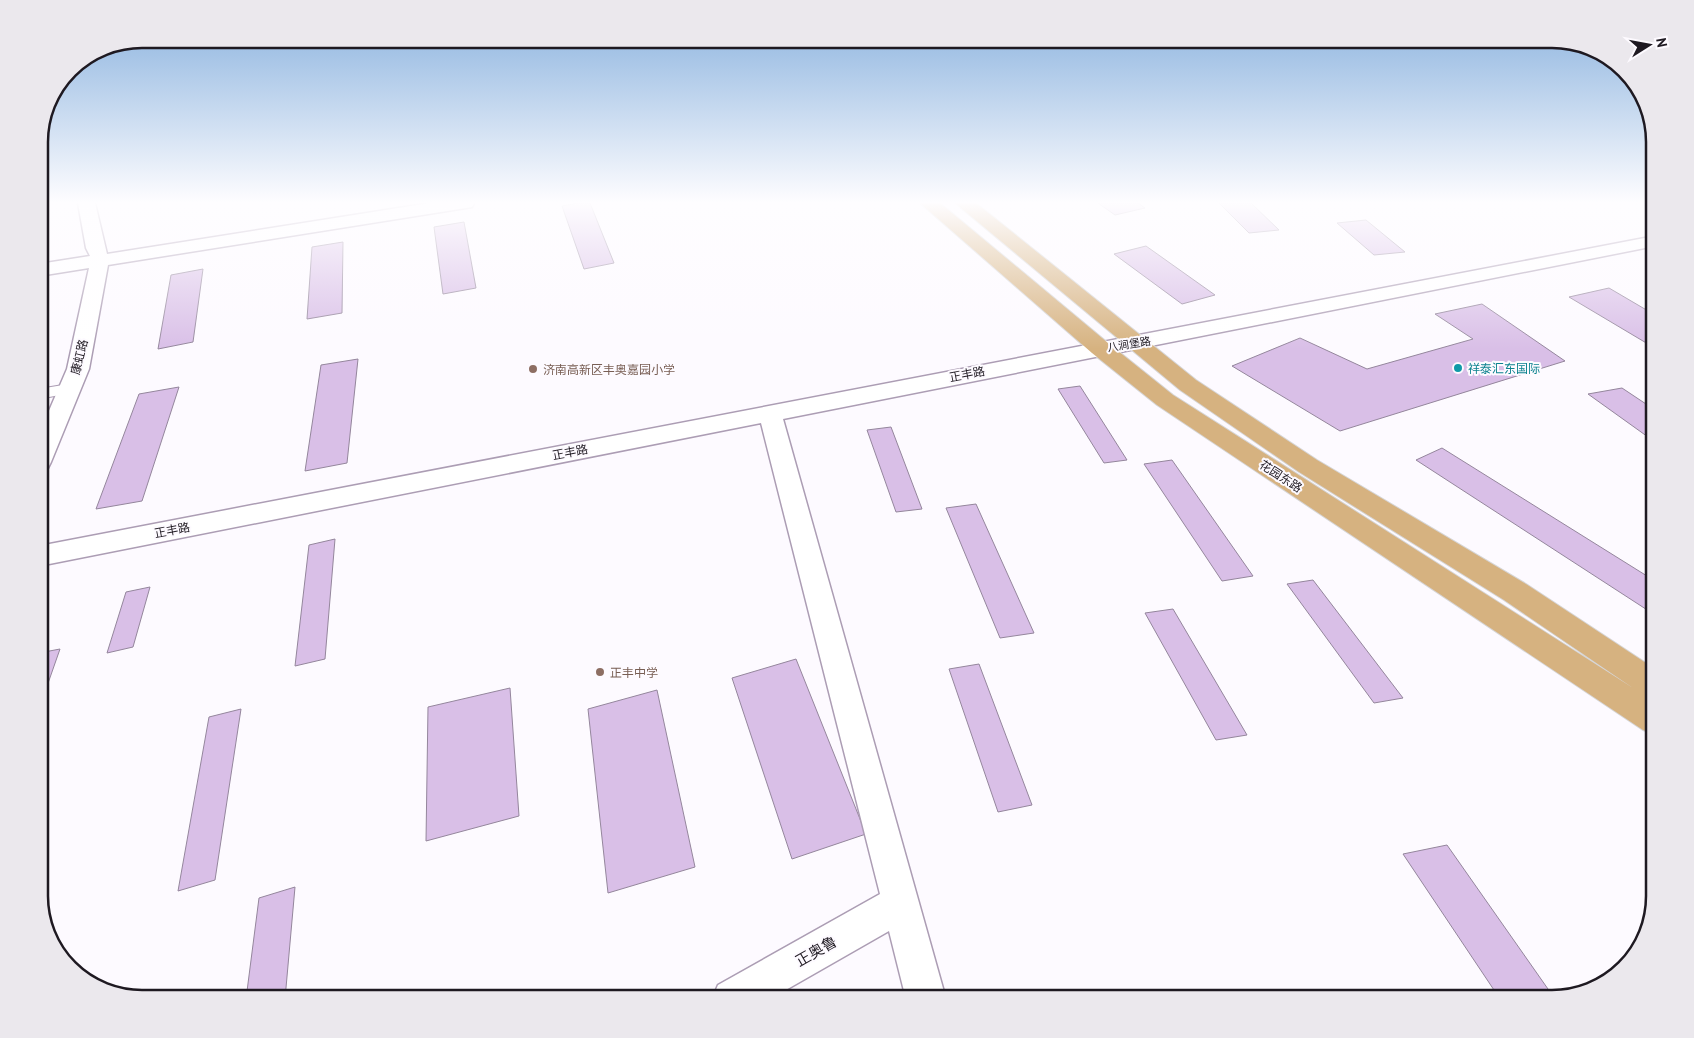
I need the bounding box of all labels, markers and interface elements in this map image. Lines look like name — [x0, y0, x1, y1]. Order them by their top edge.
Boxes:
north arrow — [1624, 20, 1674, 70]
text: N — [1652, 36, 1671, 49]
street label: 八涧堡路 — [1106, 334, 1152, 354]
street label: 康虹路 — [67, 338, 91, 376]
place label: 祥泰汇东国际 — [1468, 361, 1540, 376]
place label: 济南高新区丰奥嘉园小学 — [543, 362, 675, 377]
marker: 祥泰汇东国际 — [1452, 362, 1464, 374]
marker: 济南高新区丰奥嘉园小学 — [527, 363, 539, 375]
street label: 正丰路 — [948, 363, 986, 385]
street label: 正丰路 — [551, 441, 589, 463]
street label: 花园东路 — [1257, 457, 1305, 495]
street label: 正丰路 — [153, 519, 191, 541]
place label: 正丰中学 — [610, 665, 658, 680]
marker: 正丰中学 — [594, 666, 606, 678]
street label: 正奥鲁 — [792, 932, 840, 970]

